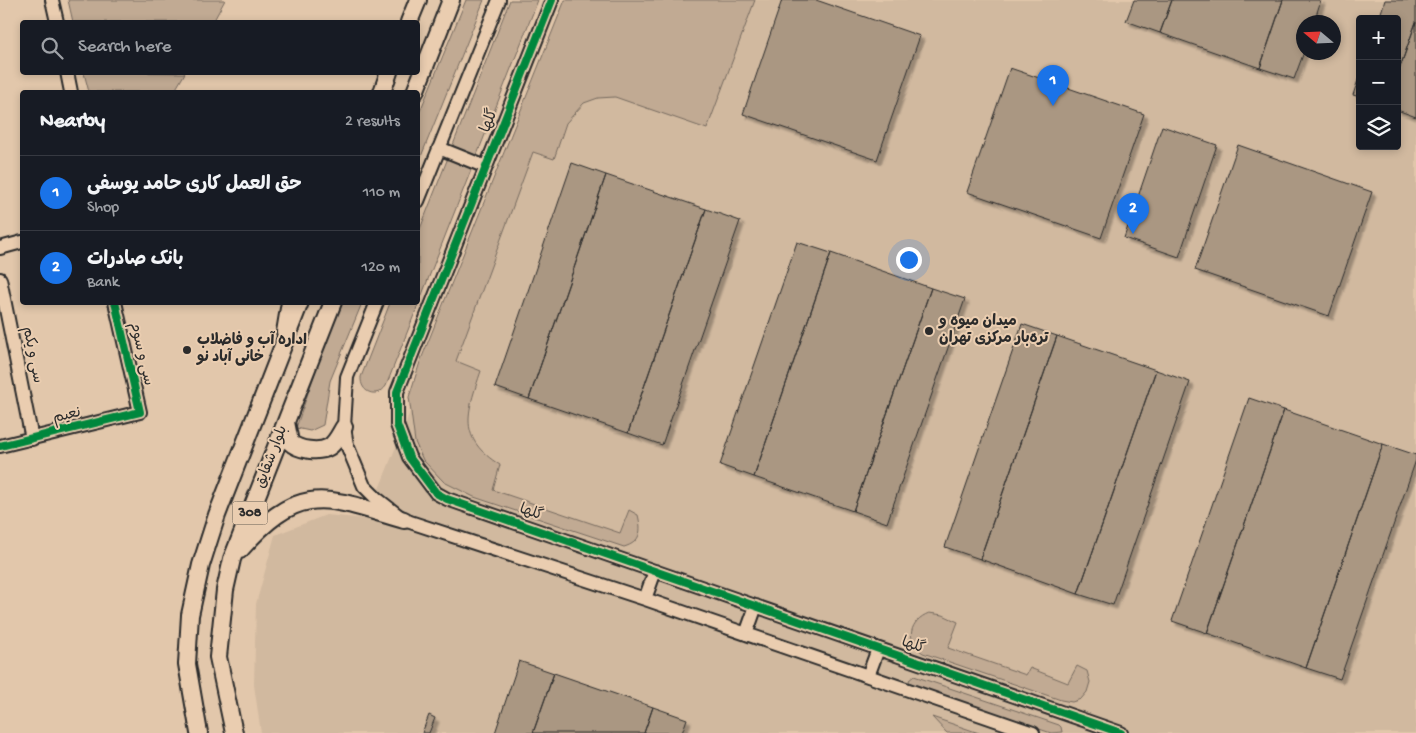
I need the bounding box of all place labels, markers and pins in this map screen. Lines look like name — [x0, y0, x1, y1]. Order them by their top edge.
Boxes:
pin: 1 — [1037, 65, 1069, 106]
pin: 2 — [1117, 193, 1149, 234]
place label: میدان میوه و تره‌بار مرکزی تهران — [938, 313, 1049, 348]
marker: میدان میوه و تره‌بار مرکزی تهران — [923, 325, 935, 337]
place label: اداره آب و فاضلاب خانی آباد نو — [196, 330, 307, 367]
marker: اداره آب و فاضلاب خانی آباد نو — [181, 344, 193, 356]

